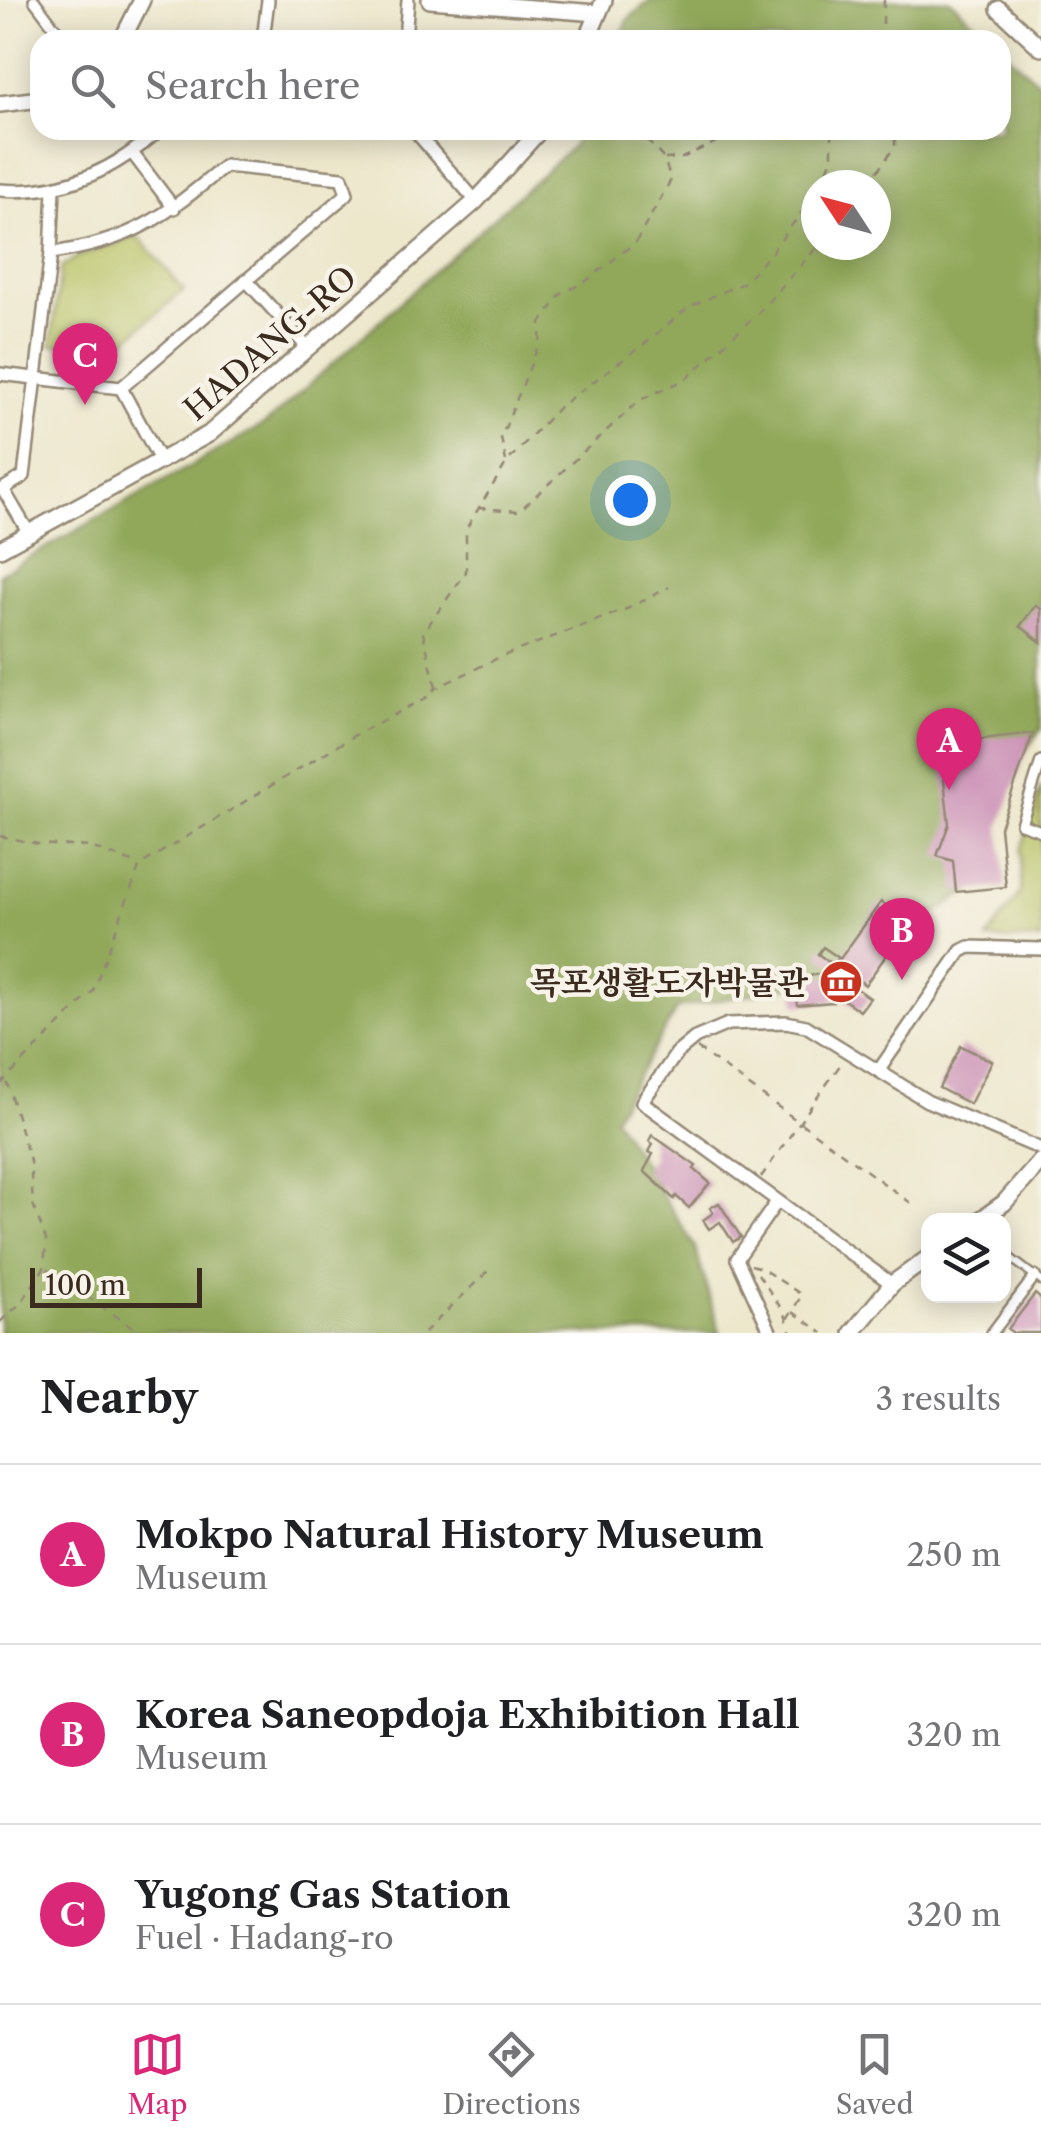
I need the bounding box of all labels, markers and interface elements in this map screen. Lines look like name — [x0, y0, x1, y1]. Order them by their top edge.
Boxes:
search box — [30, 30, 1011, 140]
icon: search — [65, 58, 120, 113]
text: Search here — [145, 62, 360, 109]
north arrow — [801, 170, 891, 260]
street label: HADANG-RO — [176, 258, 364, 428]
pin: C — [52, 322, 118, 405]
your location — [605, 475, 656, 526]
pin: A — [916, 708, 982, 790]
pin: B — [870, 898, 934, 980]
museum icon: 목포생활도자박물관 — [818, 959, 864, 1005]
place label: 목포생활도자박물관 — [530, 963, 809, 1002]
map controls — [921, 1213, 1011, 1303]
button: layers — [921, 1213, 1011, 1303]
scale bar — [30, 1263, 202, 1308]
text: 100 m — [45, 1268, 126, 1302]
text: Nearby — [40, 1372, 198, 1424]
text: 3 results — [875, 1379, 1001, 1418]
text: Mokpo Natural History Museum — [135, 1511, 764, 1558]
text: A — [60, 1535, 85, 1574]
text: 250 m — [907, 1535, 1001, 1574]
text: Museum — [135, 1558, 268, 1597]
text: Korea Saneopdoja Exhibition Hall — [135, 1691, 800, 1738]
text: B — [61, 1715, 84, 1754]
text: 320 m — [906, 1715, 1001, 1754]
text: Museum — [135, 1738, 268, 1777]
text: Yugong Gas Station — [135, 1871, 511, 1918]
text: C — [60, 1895, 85, 1934]
text: 320 m — [906, 1895, 1001, 1934]
text: Fuel · Hadang-ro — [135, 1918, 394, 1957]
tab: Map — [127, 2027, 188, 2121]
tab: Directions — [442, 2027, 581, 2121]
tab: Saved — [836, 2027, 914, 2121]

